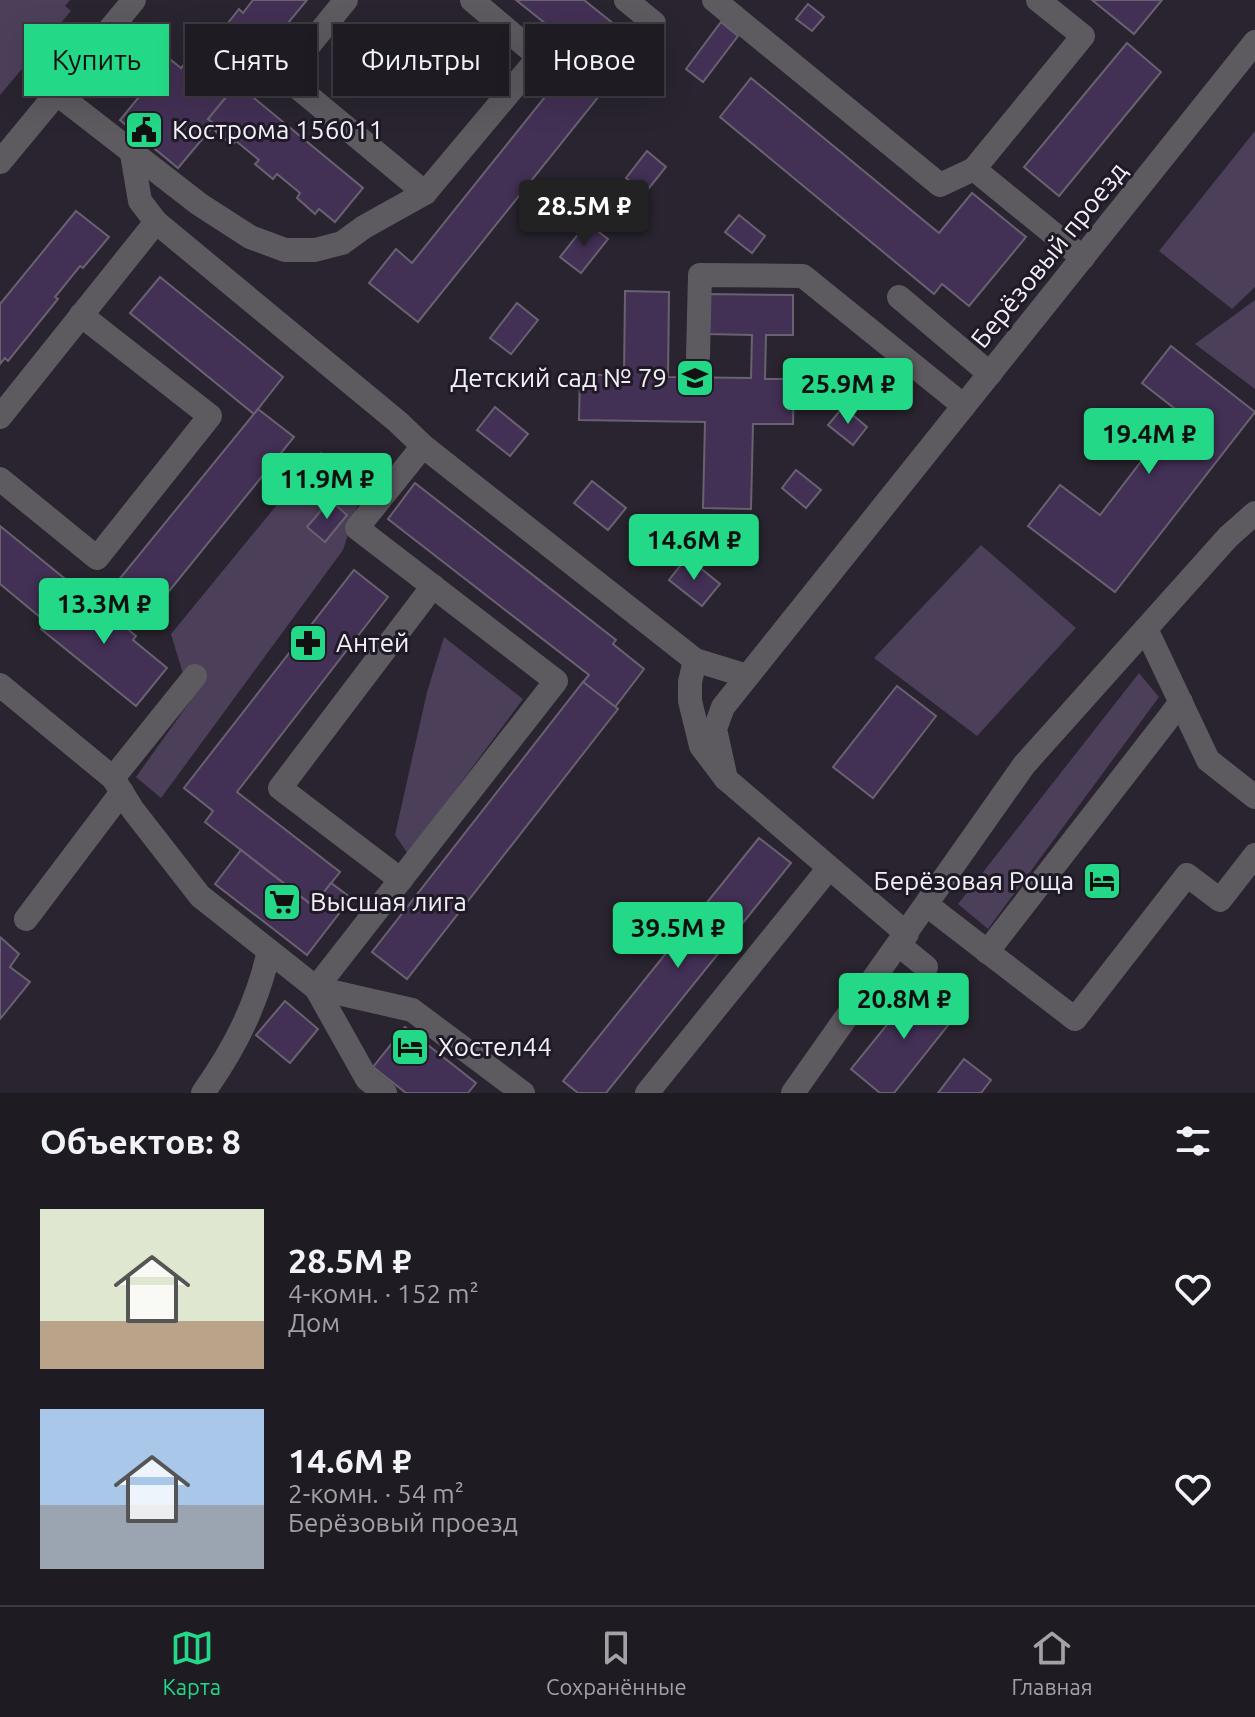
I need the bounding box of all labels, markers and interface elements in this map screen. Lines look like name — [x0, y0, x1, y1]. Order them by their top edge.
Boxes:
chip: Купить — [24, 24, 169, 96]
chip: Снять — [185, 24, 317, 96]
chip: Фильтры — [333, 24, 509, 96]
chip: Новое — [525, 24, 664, 96]
public building icon: Кострома 156011 — [123, 109, 165, 151]
place label: Кострома 156011 — [172, 115, 383, 144]
street label: Берёзовый проезд — [965, 156, 1132, 353]
pin: 28.5M ₽ — [510, 180, 658, 248]
text: 28.5M ₽ — [537, 191, 631, 220]
school or university icon: Детский сад № 79 — [674, 357, 716, 399]
pin: 25.9M ₽ — [774, 358, 922, 426]
place label: Детский сад № 79 — [450, 363, 667, 392]
text: 25.9M ₽ — [801, 369, 895, 398]
pin: 19.4M ₽ — [1075, 408, 1223, 476]
text: 19.4M ₽ — [1102, 419, 1196, 448]
pin: 11.9M ₽ — [253, 453, 401, 521]
text: 11.9M ₽ — [280, 464, 374, 493]
pin: 14.6M ₽ — [620, 514, 768, 582]
text: 14.6M ₽ — [647, 525, 741, 554]
pin: 13.3M ₽ — [30, 578, 178, 646]
text: 13.3M ₽ — [57, 589, 151, 618]
pharmacy icon: Антей — [287, 622, 329, 664]
place label: Антей — [336, 628, 409, 657]
hotel icon: Берёзовая Роща — [1081, 860, 1123, 902]
place label: Берёзовая Роща — [874, 866, 1074, 895]
supermarket icon: Высшая лига — [261, 881, 303, 923]
place label: Высшая лига — [310, 887, 467, 916]
pin: 39.5M ₽ — [604, 902, 752, 970]
text: 39.5M ₽ — [631, 913, 725, 942]
pin: 20.8M ₽ — [830, 973, 978, 1041]
text: 20.8M ₽ — [857, 984, 951, 1013]
hotel icon: Хостел44 — [389, 1026, 431, 1068]
place label: Хостел44 — [438, 1032, 552, 1061]
icon: filters — [1171, 1119, 1215, 1163]
text: Объектов: 8 — [40, 1122, 241, 1160]
icon: home — [104, 1241, 200, 1337]
text: 28.5M ₽ — [288, 1241, 411, 1279]
icon: heart — [1171, 1267, 1215, 1311]
text: 4-комн. · 152 m² — [288, 1279, 479, 1308]
text: Дом — [288, 1308, 340, 1337]
icon: home — [104, 1441, 200, 1537]
text: 14.6M ₽ — [288, 1441, 411, 1479]
icon: heart — [1171, 1467, 1215, 1511]
text: 2-комн. · 54 m² — [288, 1479, 464, 1508]
text: Берёзовый проезд — [288, 1508, 518, 1537]
tab: Карта — [162, 1626, 221, 1699]
tab: Сохранённые — [546, 1626, 687, 1699]
tab: Главная — [1011, 1626, 1093, 1699]

